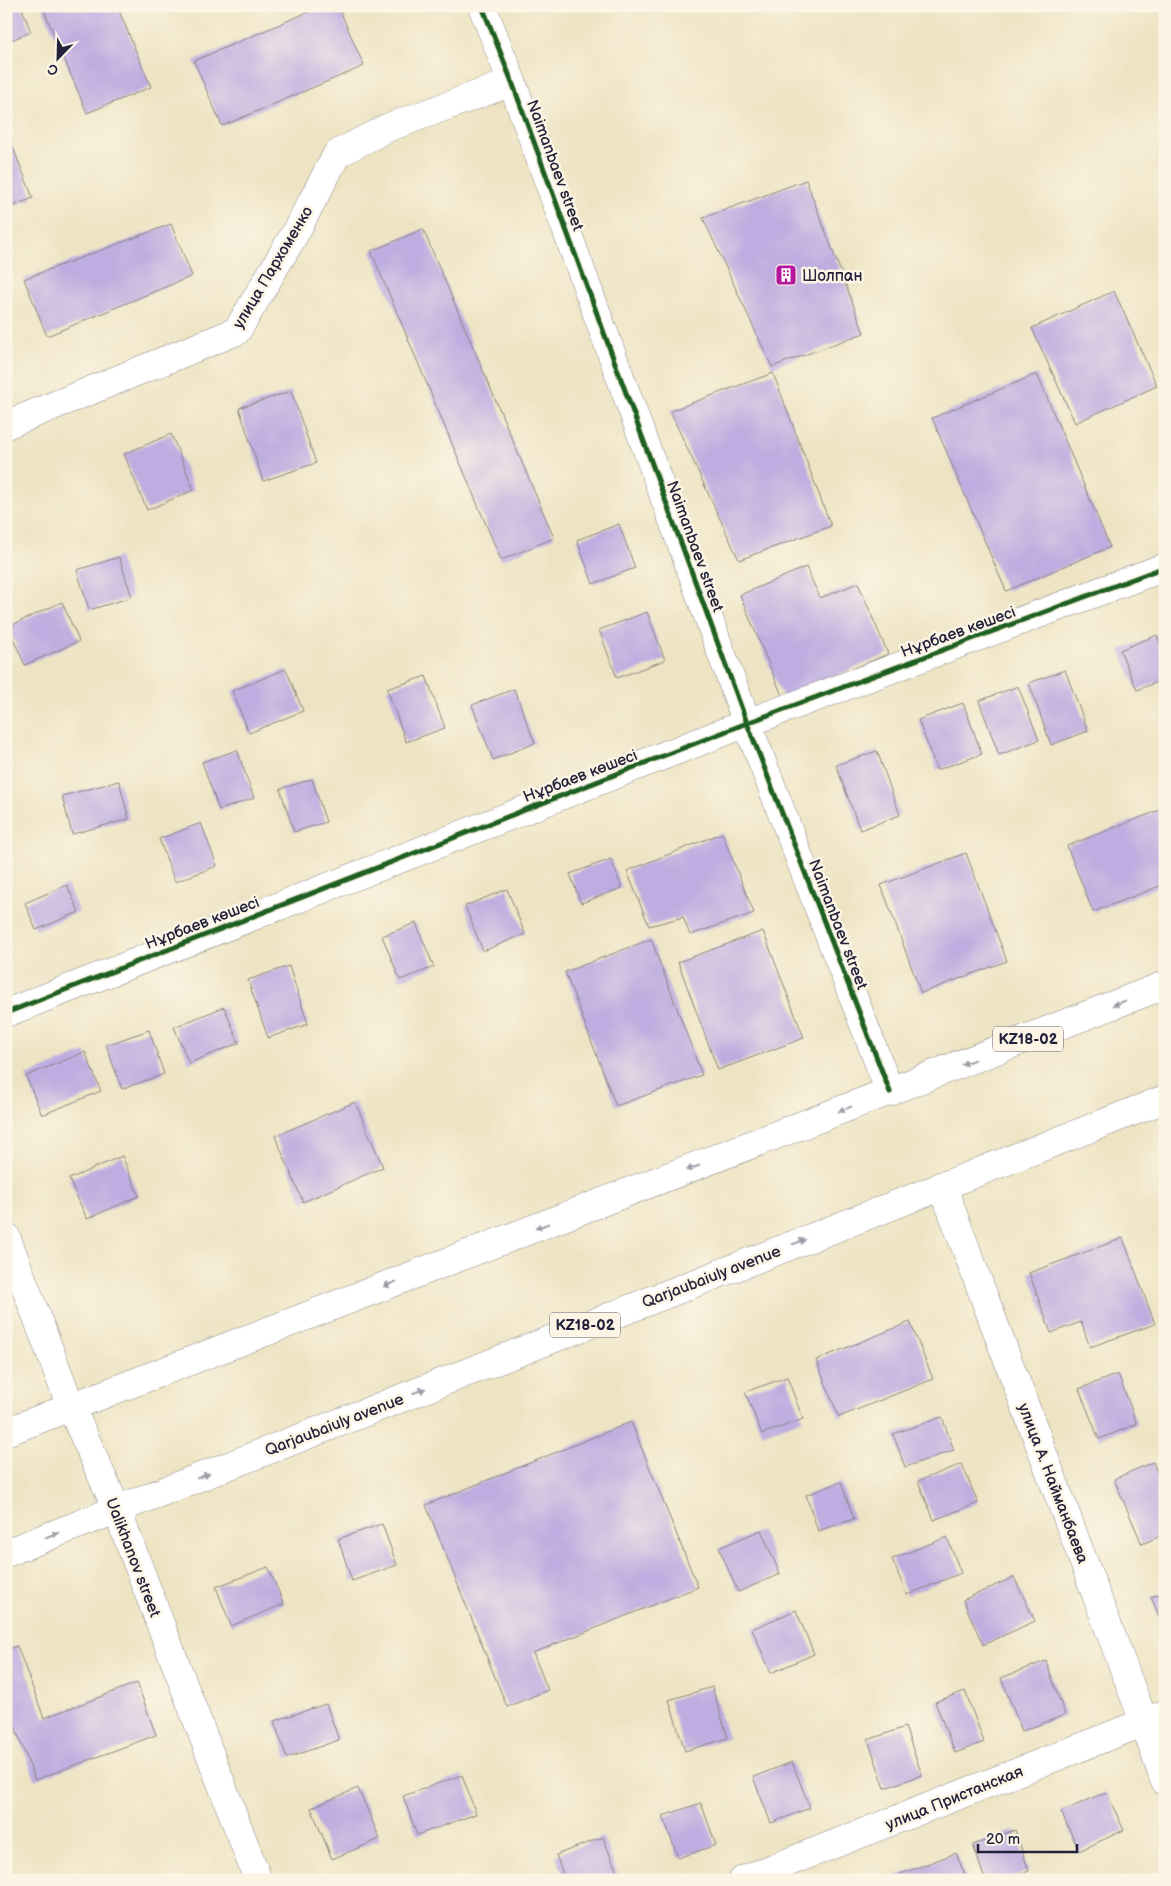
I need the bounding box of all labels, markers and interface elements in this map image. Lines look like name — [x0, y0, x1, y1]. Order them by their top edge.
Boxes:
north arrow — [32, 32, 82, 82]
text: С — [45, 60, 61, 79]
street label: Naimanbaev street — [522, 97, 587, 234]
street label: улица Пархоменко — [229, 203, 317, 332]
building icon: Шолпан — [774, 263, 798, 287]
place label: Шолпан — [802, 267, 863, 286]
street label: Naimanbaev street — [662, 478, 727, 615]
street label: Нұрбаев көшесі — [899, 603, 1018, 662]
street label: Нұрбаев көшесі — [521, 746, 640, 807]
street label: Naimanbaev street — [804, 857, 871, 992]
street label: Нұрбаев көшесі — [143, 893, 262, 954]
one-way arrow — [1111, 999, 1126, 1007]
road number: KZ18-02 — [993, 1026, 1063, 1052]
one-way arrow — [960, 1058, 975, 1066]
one-way arrow — [837, 1105, 852, 1113]
one-way arrow — [686, 1164, 700, 1172]
one-way arrow — [534, 1223, 549, 1230]
one-way arrow — [791, 1237, 806, 1245]
street label: Qarjaubaiuly avenue — [639, 1242, 784, 1313]
one-way arrow — [382, 1280, 397, 1288]
road number: KZ18-02 — [550, 1312, 620, 1338]
one-way arrow — [412, 1386, 426, 1394]
street label: Qarjaubaiuly avenue — [262, 1390, 407, 1461]
street label: улица А. Найманбаева — [1013, 1401, 1092, 1567]
one-way arrow — [196, 1471, 210, 1479]
street label: Ualikhanov street — [101, 1495, 164, 1620]
one-way arrow — [44, 1531, 59, 1538]
street label: улица Пристанская — [883, 1762, 1026, 1835]
scale bar — [978, 1821, 1077, 1853]
text: 20 m — [986, 1830, 1020, 1849]

